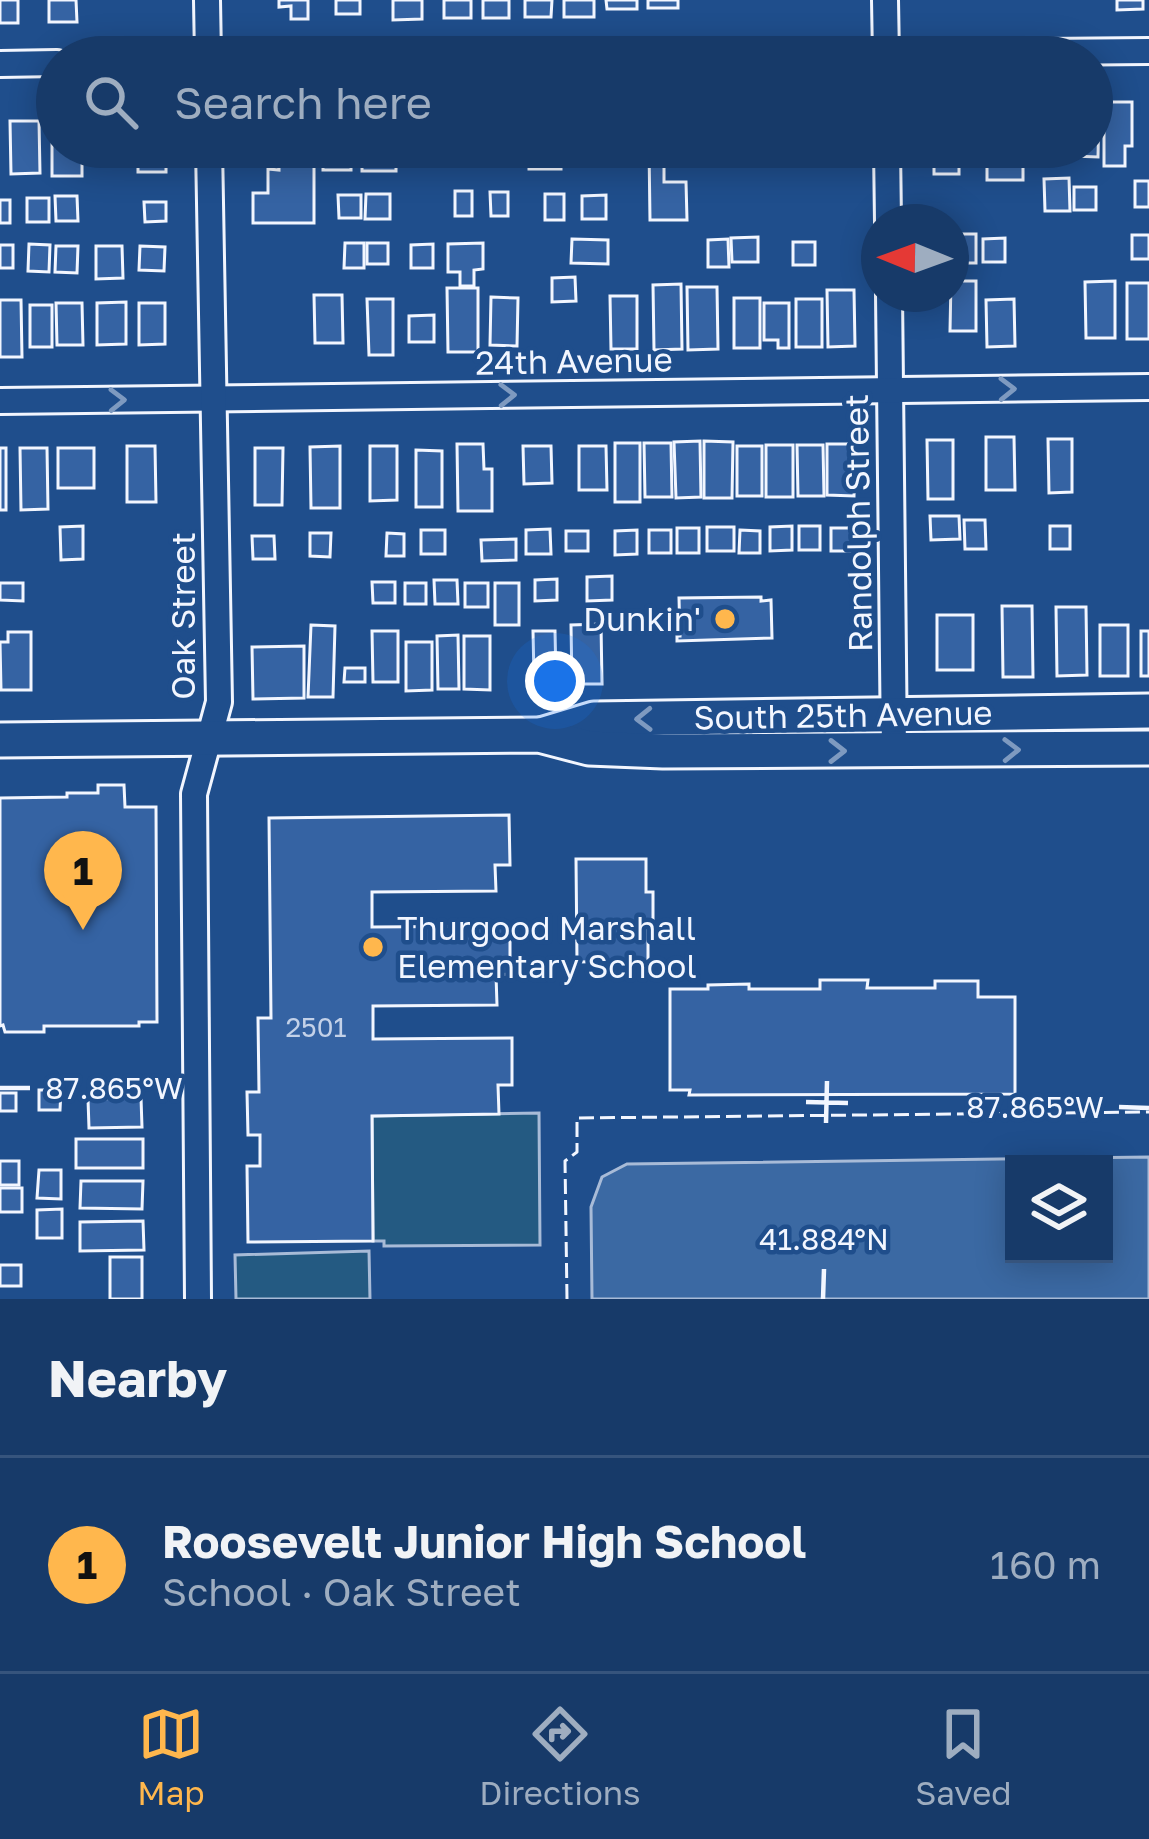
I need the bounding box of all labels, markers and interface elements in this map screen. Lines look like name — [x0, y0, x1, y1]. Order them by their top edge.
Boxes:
search box — [36, 36, 1113, 168]
icon: search — [78, 69, 144, 135]
text: Search here — [174, 75, 432, 129]
north arrow — [861, 204, 969, 312]
street label: 24th Avenue — [475, 339, 673, 382]
one-way arrow — [999, 376, 1017, 402]
one-way arrow — [499, 382, 517, 408]
one-way arrow — [108, 387, 127, 413]
street label: Randolph Street — [836, 394, 879, 652]
street label: Oak Street — [163, 532, 202, 700]
place label: Dunkin' — [583, 599, 701, 638]
marker: Dunkin' — [712, 606, 738, 632]
your location — [525, 651, 585, 711]
street label: South 25th Avenue — [693, 692, 993, 737]
one-way arrow — [634, 705, 653, 731]
one-way arrow — [1002, 737, 1021, 763]
one-way arrow — [829, 738, 847, 764]
pin: 1 — [44, 831, 122, 930]
place label: Thurgood Marshall Elementary School — [397, 908, 697, 985]
marker: Thurgood Marshall Elementary School — [360, 934, 386, 960]
house number: 2501 — [285, 1011, 347, 1043]
text: 87.865°W — [45, 1070, 183, 1106]
text: 87.865°W — [966, 1089, 1104, 1125]
map controls — [1005, 1155, 1113, 1263]
button: layers — [1005, 1155, 1113, 1263]
text: 41.884°N — [759, 1221, 889, 1257]
text: Nearby — [48, 1347, 227, 1408]
text: Roosevelt Junior High School — [162, 1514, 806, 1568]
text: 1 — [77, 1541, 97, 1588]
text: 160 m — [990, 1541, 1101, 1588]
text: School · Oak Street — [162, 1568, 521, 1615]
tab: Map — [137, 1701, 205, 1812]
tab: Directions — [479, 1701, 641, 1812]
tab: Saved — [915, 1701, 1012, 1812]

